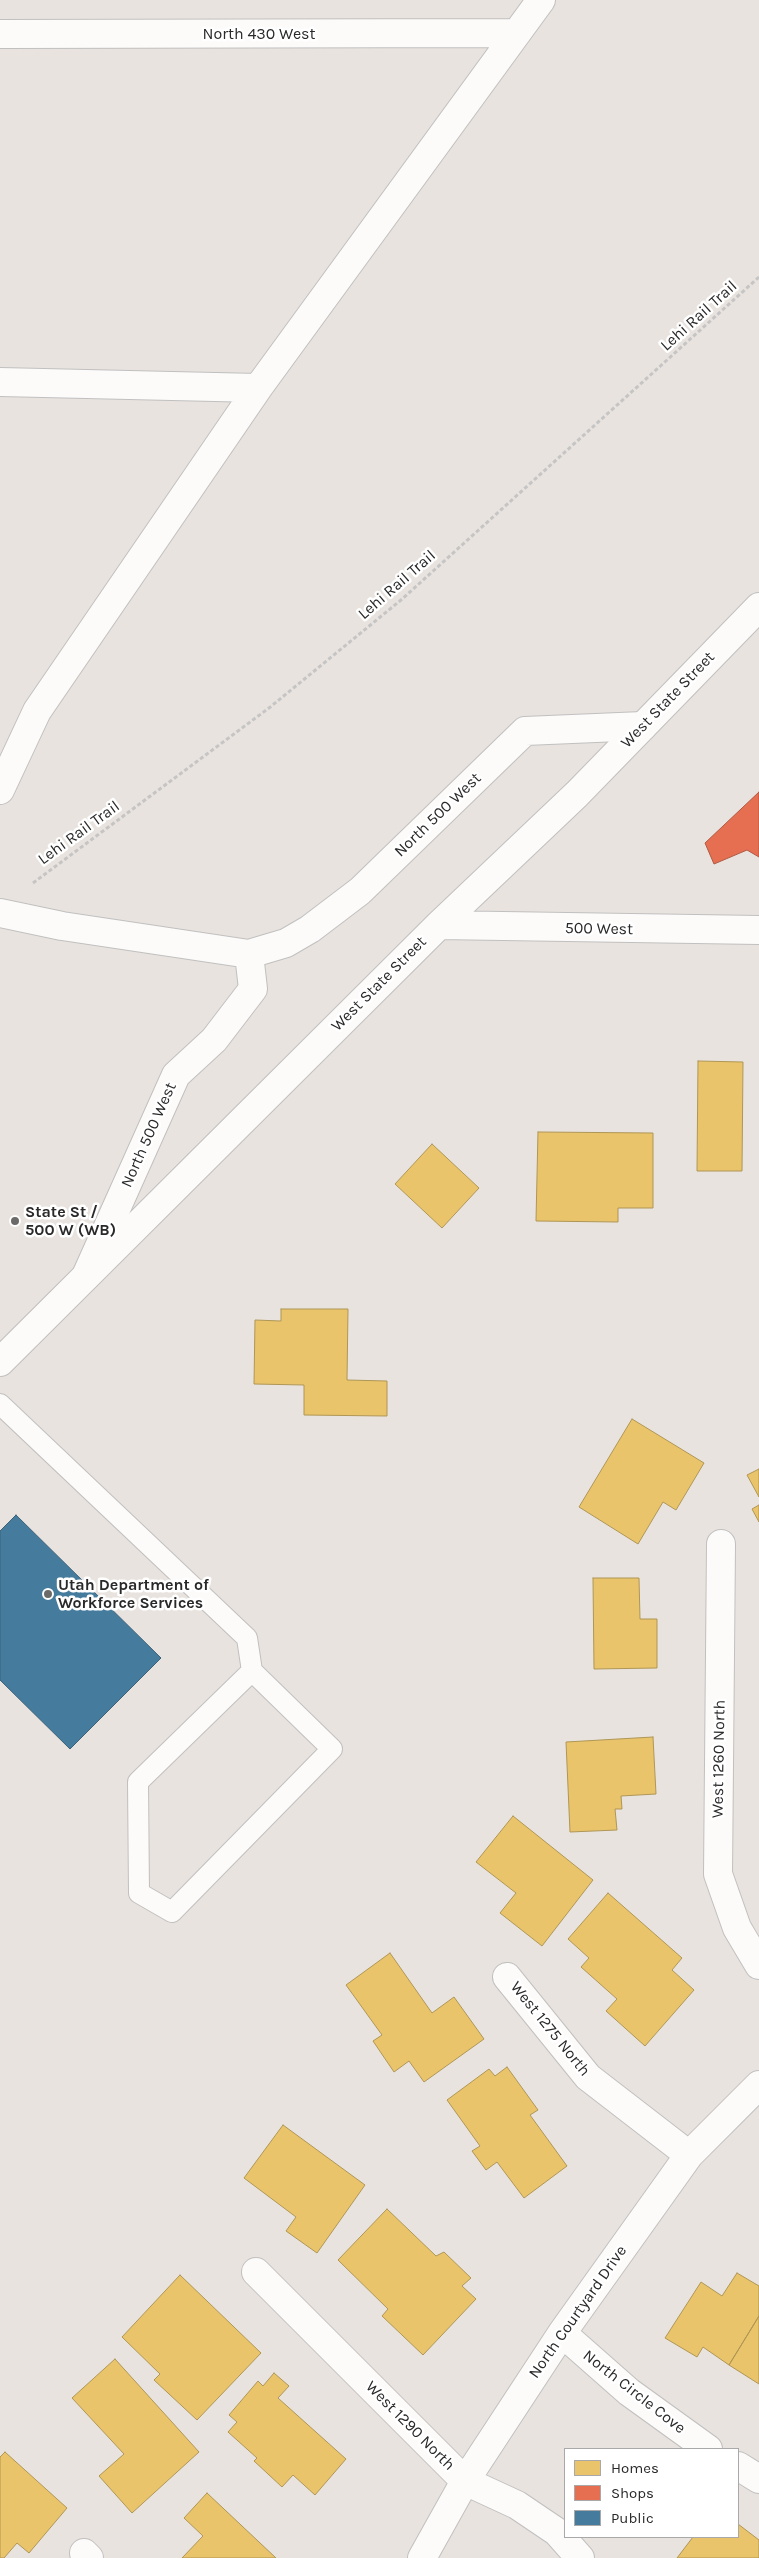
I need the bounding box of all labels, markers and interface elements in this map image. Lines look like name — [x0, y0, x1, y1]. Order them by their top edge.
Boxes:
street label: North 430 West — [202, 24, 316, 44]
street label: Lehi Rail Trail — [657, 277, 741, 355]
street label: Lehi Rail Trail — [354, 546, 440, 624]
street label: West State Street — [617, 648, 719, 752]
street label: North 500 West — [391, 769, 485, 861]
street label: Lehi Rail Trail — [34, 797, 124, 869]
street label: 500 West — [565, 919, 633, 939]
street label: West State Street — [327, 932, 431, 1036]
street label: North 500 West — [117, 1079, 181, 1191]
place label: State St / 500 W (WB) — [25, 1202, 116, 1240]
marker: State St / 500 W (WB) — [9, 1215, 21, 1227]
place label: Utah Department of Workforce Services — [58, 1575, 209, 1613]
marker: Utah Department of Workforce Services — [42, 1588, 54, 1600]
street label: West 1260 North — [708, 1700, 730, 1818]
street label: West 1275 North — [506, 1978, 594, 2080]
street label: North Courtyard Drive — [525, 2242, 631, 2382]
street label: North Circle Cove — [579, 2346, 689, 2438]
street label: West 1290 North — [361, 2377, 459, 2475]
legend — [564, 2448, 739, 2538]
text: Homes — [611, 2459, 659, 2477]
text: Shops — [611, 2484, 654, 2502]
text: Public — [611, 2509, 654, 2527]

